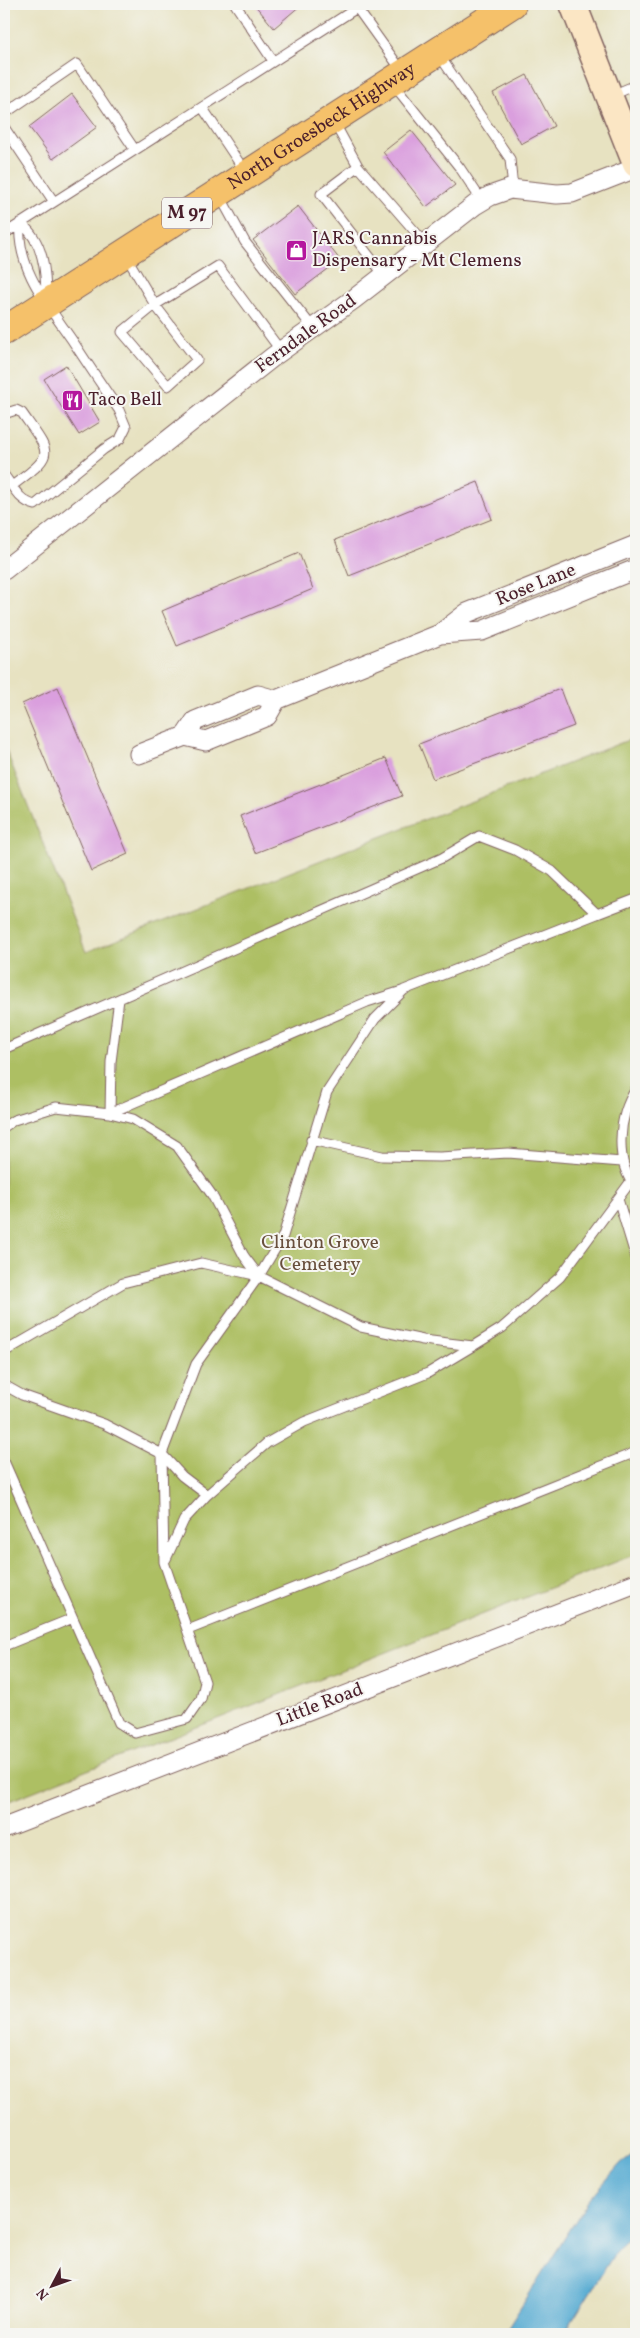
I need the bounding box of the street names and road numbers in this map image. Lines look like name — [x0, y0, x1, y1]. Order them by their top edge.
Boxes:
street label: North Groesbeck Highway — [223, 56, 421, 197]
road number: M 97 — [162, 198, 212, 228]
street label: Ferndale Road — [250, 288, 362, 380]
street label: Rose Lane — [492, 557, 580, 613]
street label: Little Road — [273, 1677, 367, 1733]

